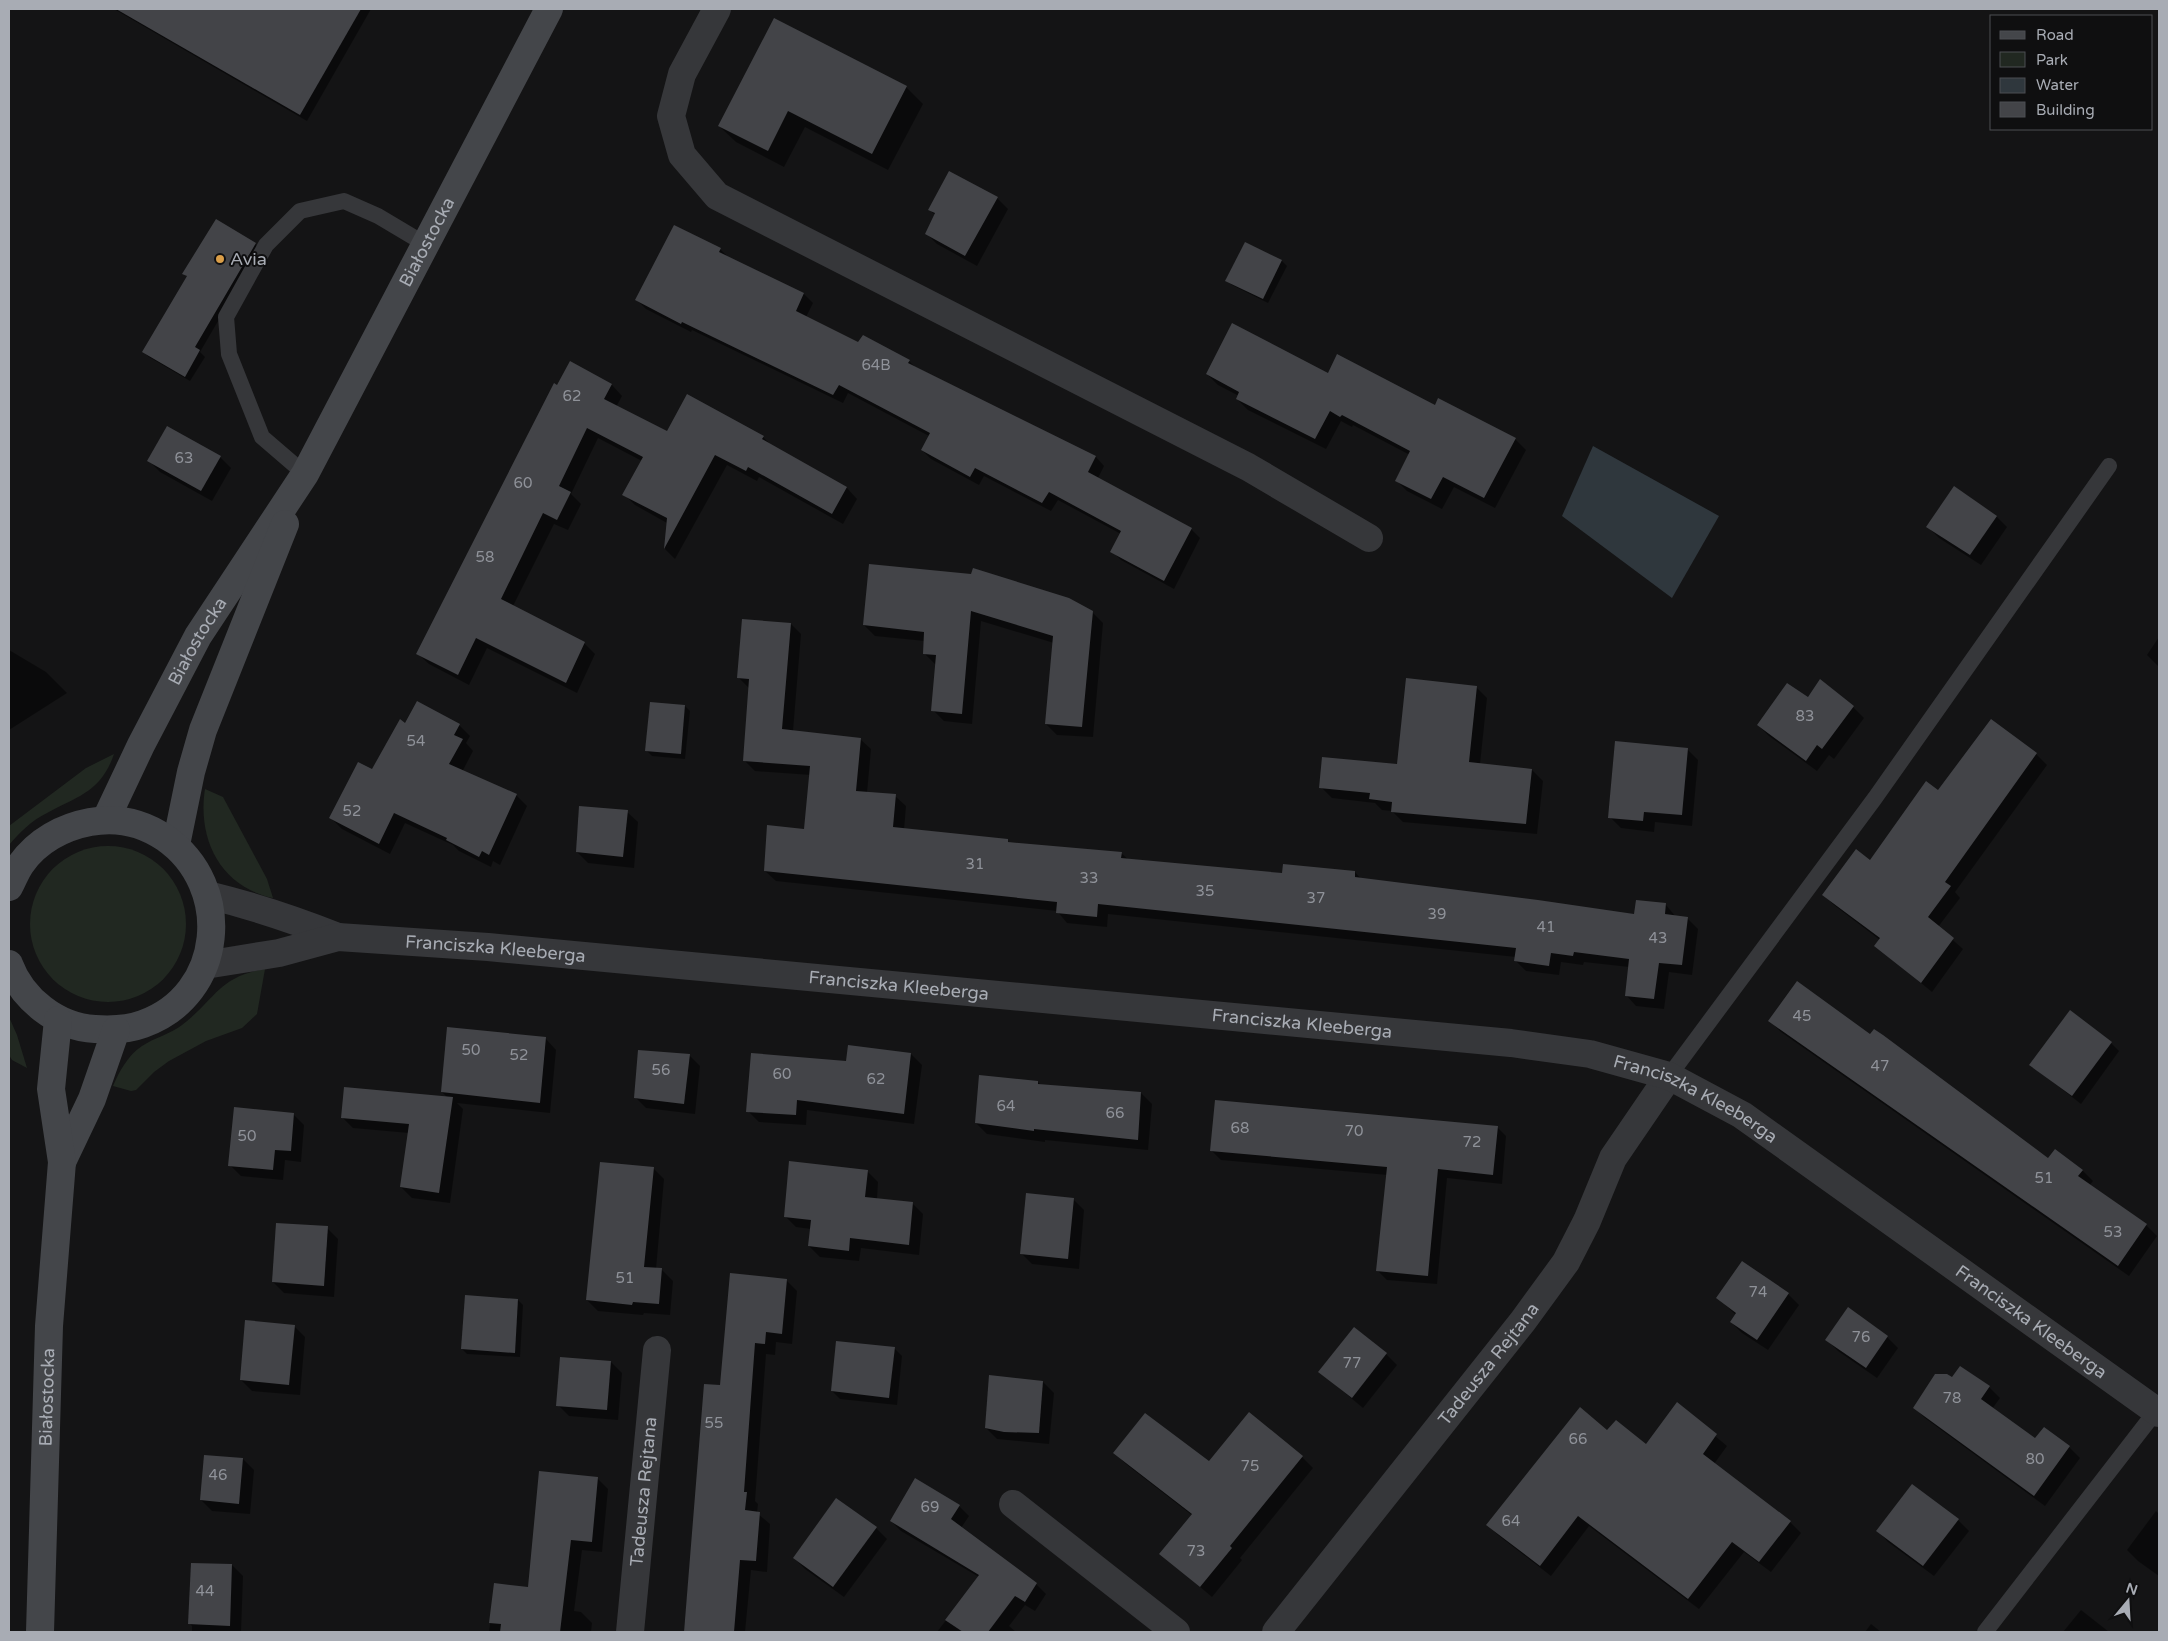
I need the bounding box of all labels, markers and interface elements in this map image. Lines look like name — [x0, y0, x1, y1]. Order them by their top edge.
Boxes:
legend — [1990, 15, 2153, 130]
text: Road — [2036, 26, 2074, 44]
text: Park — [2036, 51, 2068, 69]
text: Water — [2036, 76, 2079, 94]
text: Building — [2036, 101, 2095, 119]
street label: Białostocka — [394, 193, 459, 291]
place label: Avia — [230, 248, 267, 270]
marker: Avia — [214, 253, 226, 265]
house number: 64B — [861, 356, 891, 374]
house number: 62 — [563, 387, 581, 405]
house number: 63 — [175, 449, 193, 467]
house number: 60 — [514, 474, 532, 492]
house number: 58 — [476, 548, 494, 566]
street label: Białostocka — [163, 593, 232, 689]
house number: 83 — [1796, 707, 1814, 725]
house number: 54 — [407, 732, 425, 750]
house number: 52 — [343, 802, 361, 820]
house number: 31 — [966, 855, 984, 873]
house number: 33 — [1080, 869, 1098, 887]
house number: 35 — [1196, 882, 1214, 900]
house number: 37 — [1307, 889, 1325, 907]
house number: 39 — [1428, 905, 1446, 923]
house number: 41 — [1537, 918, 1555, 936]
house number: 43 — [1649, 929, 1667, 947]
street label: Franciszka Kleeberga — [404, 930, 587, 967]
street label: Franciszka Kleeberga — [808, 966, 990, 1005]
street label: Franciszka Kleeberga — [1211, 1004, 1393, 1043]
house number: 45 — [1793, 1007, 1811, 1025]
house number: 50 — [462, 1041, 480, 1059]
house number: 52 — [510, 1046, 528, 1064]
street label: Franciszka Kleeberga — [1611, 1050, 1782, 1148]
house number: 47 — [1871, 1057, 1889, 1075]
house number: 56 — [652, 1061, 670, 1079]
house number: 60 — [773, 1065, 791, 1083]
house number: 62 — [867, 1070, 885, 1088]
house number: 64 — [997, 1097, 1015, 1115]
house number: 66 — [1106, 1104, 1124, 1122]
house number: 68 — [1231, 1119, 1249, 1137]
house number: 70 — [1345, 1122, 1363, 1140]
house number: 50 — [238, 1127, 256, 1145]
house number: 72 — [1463, 1133, 1481, 1151]
house number: 51 — [2035, 1169, 2053, 1187]
house number: 53 — [2104, 1223, 2122, 1241]
street label: Franciszka Kleeberga — [1951, 1260, 2111, 1383]
house number: 51 — [616, 1269, 634, 1287]
house number: 74 — [1749, 1283, 1767, 1301]
street label: Tadeusza Rejtana — [1433, 1298, 1544, 1430]
house number: 76 — [1852, 1328, 1870, 1346]
street label: Białostocka — [34, 1348, 59, 1447]
house number: 77 — [1343, 1354, 1361, 1372]
house number: 78 — [1943, 1389, 1961, 1407]
house number: 55 — [705, 1414, 723, 1432]
street label: Tadeusza Rejtana — [625, 1416, 662, 1568]
house number: 66 — [1569, 1430, 1587, 1448]
house number: 80 — [2026, 1450, 2044, 1468]
house number: 75 — [1241, 1457, 1259, 1475]
house number: 46 — [209, 1466, 227, 1484]
house number: 69 — [921, 1498, 939, 1516]
house number: 64 — [1502, 1512, 1520, 1530]
house number: 73 — [1187, 1542, 1205, 1560]
north arrow — [2103, 1576, 2153, 1626]
text: N — [2124, 1579, 2140, 1599]
house number: 44 — [196, 1582, 214, 1600]

